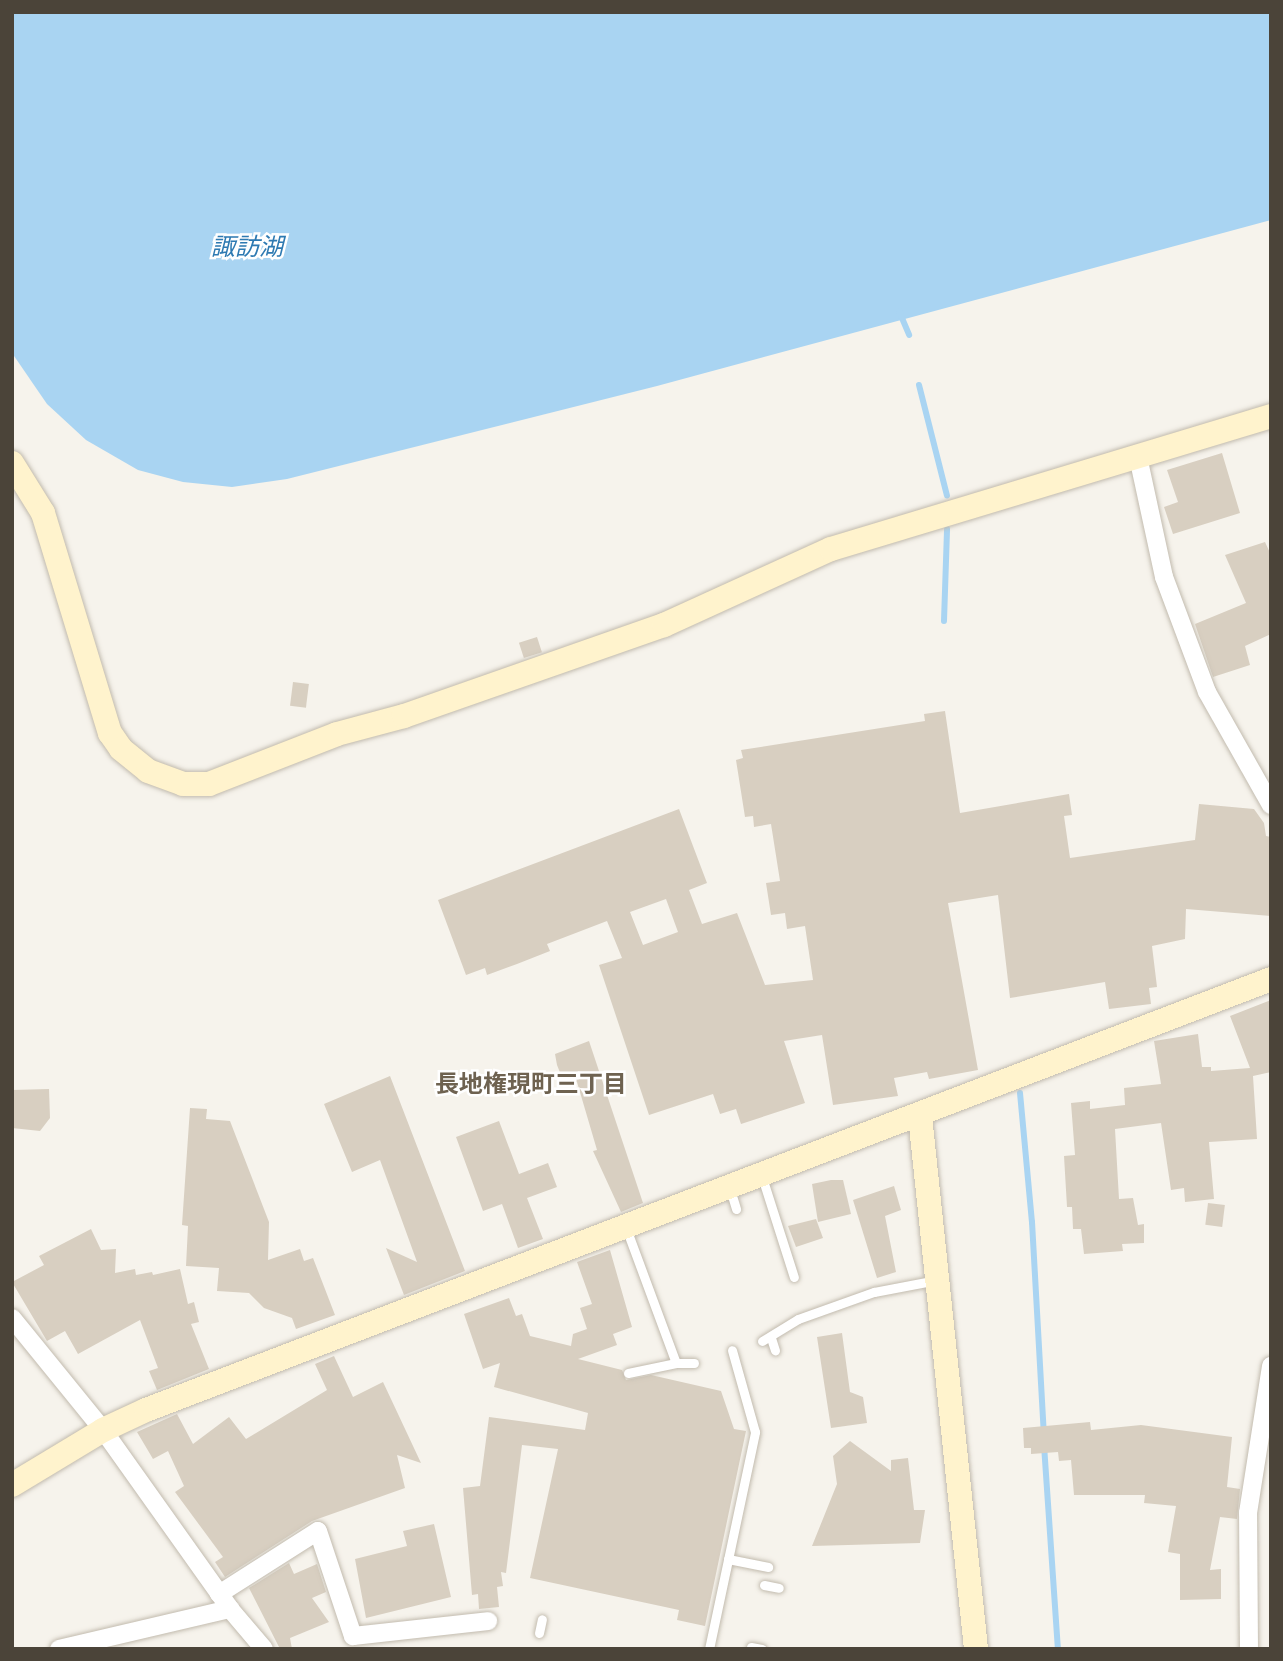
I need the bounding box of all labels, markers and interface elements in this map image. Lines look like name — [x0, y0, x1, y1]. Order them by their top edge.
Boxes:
water label: 諏訪湖 — [211, 232, 283, 260]
district label: 長地権現町三丁目 — [435, 1069, 627, 1097]

